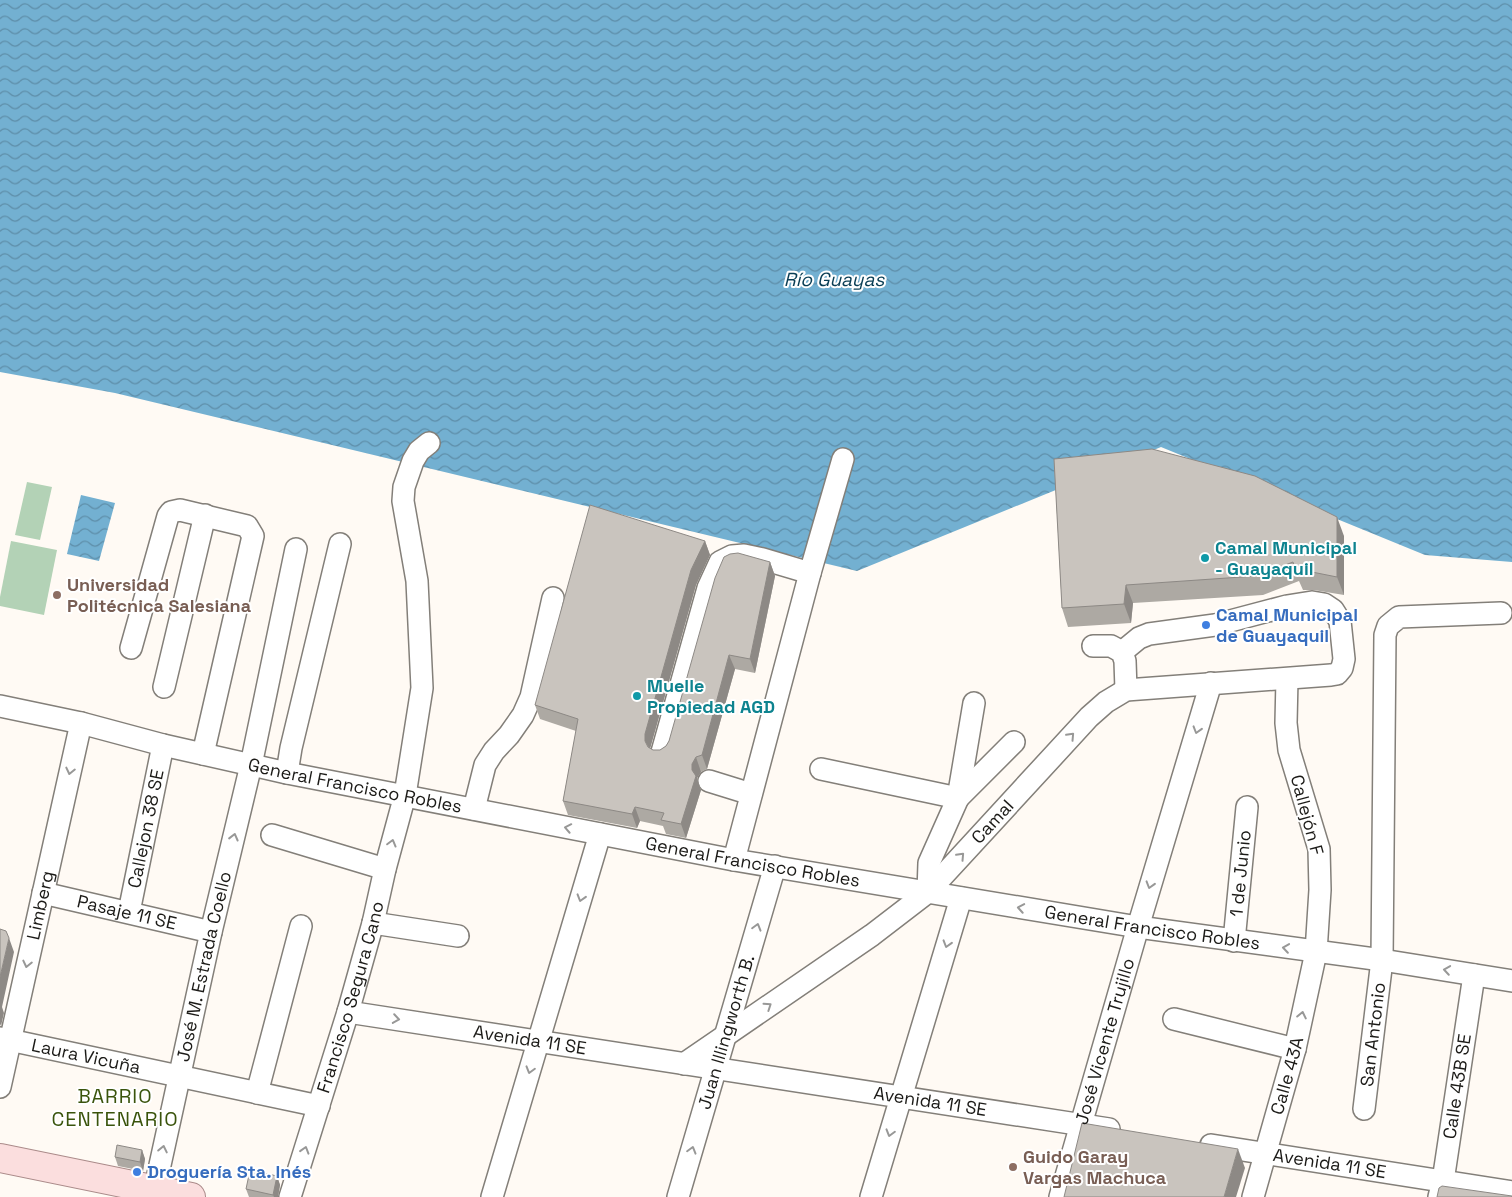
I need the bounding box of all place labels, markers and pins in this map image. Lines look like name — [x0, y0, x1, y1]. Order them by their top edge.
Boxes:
place label: Camal Municipal - Guayaquil — [1215, 536, 1357, 580]
marker: Camal Municipal - Guayaquil — [1199, 552, 1211, 564]
place label: Universidad Politécnica Salesiana — [67, 573, 252, 617]
marker: Universidad Politécnica Salesiana — [51, 589, 63, 601]
place label: Camal Municipal de Guayaquil — [1216, 603, 1358, 647]
marker: Camal Municipal de Guayaquil — [1200, 619, 1212, 631]
place label: Muelle Propiedad AGD — [647, 674, 775, 718]
marker: Muelle Propiedad AGD — [631, 690, 643, 702]
place label: Guido Garay Vargas Machuca — [1023, 1145, 1167, 1189]
place label: Droguería Sta. Inés — [147, 1160, 311, 1183]
marker: Guido Garay Vargas Machuca — [1007, 1161, 1019, 1173]
marker: Droguería Sta. Inés — [131, 1166, 143, 1178]

